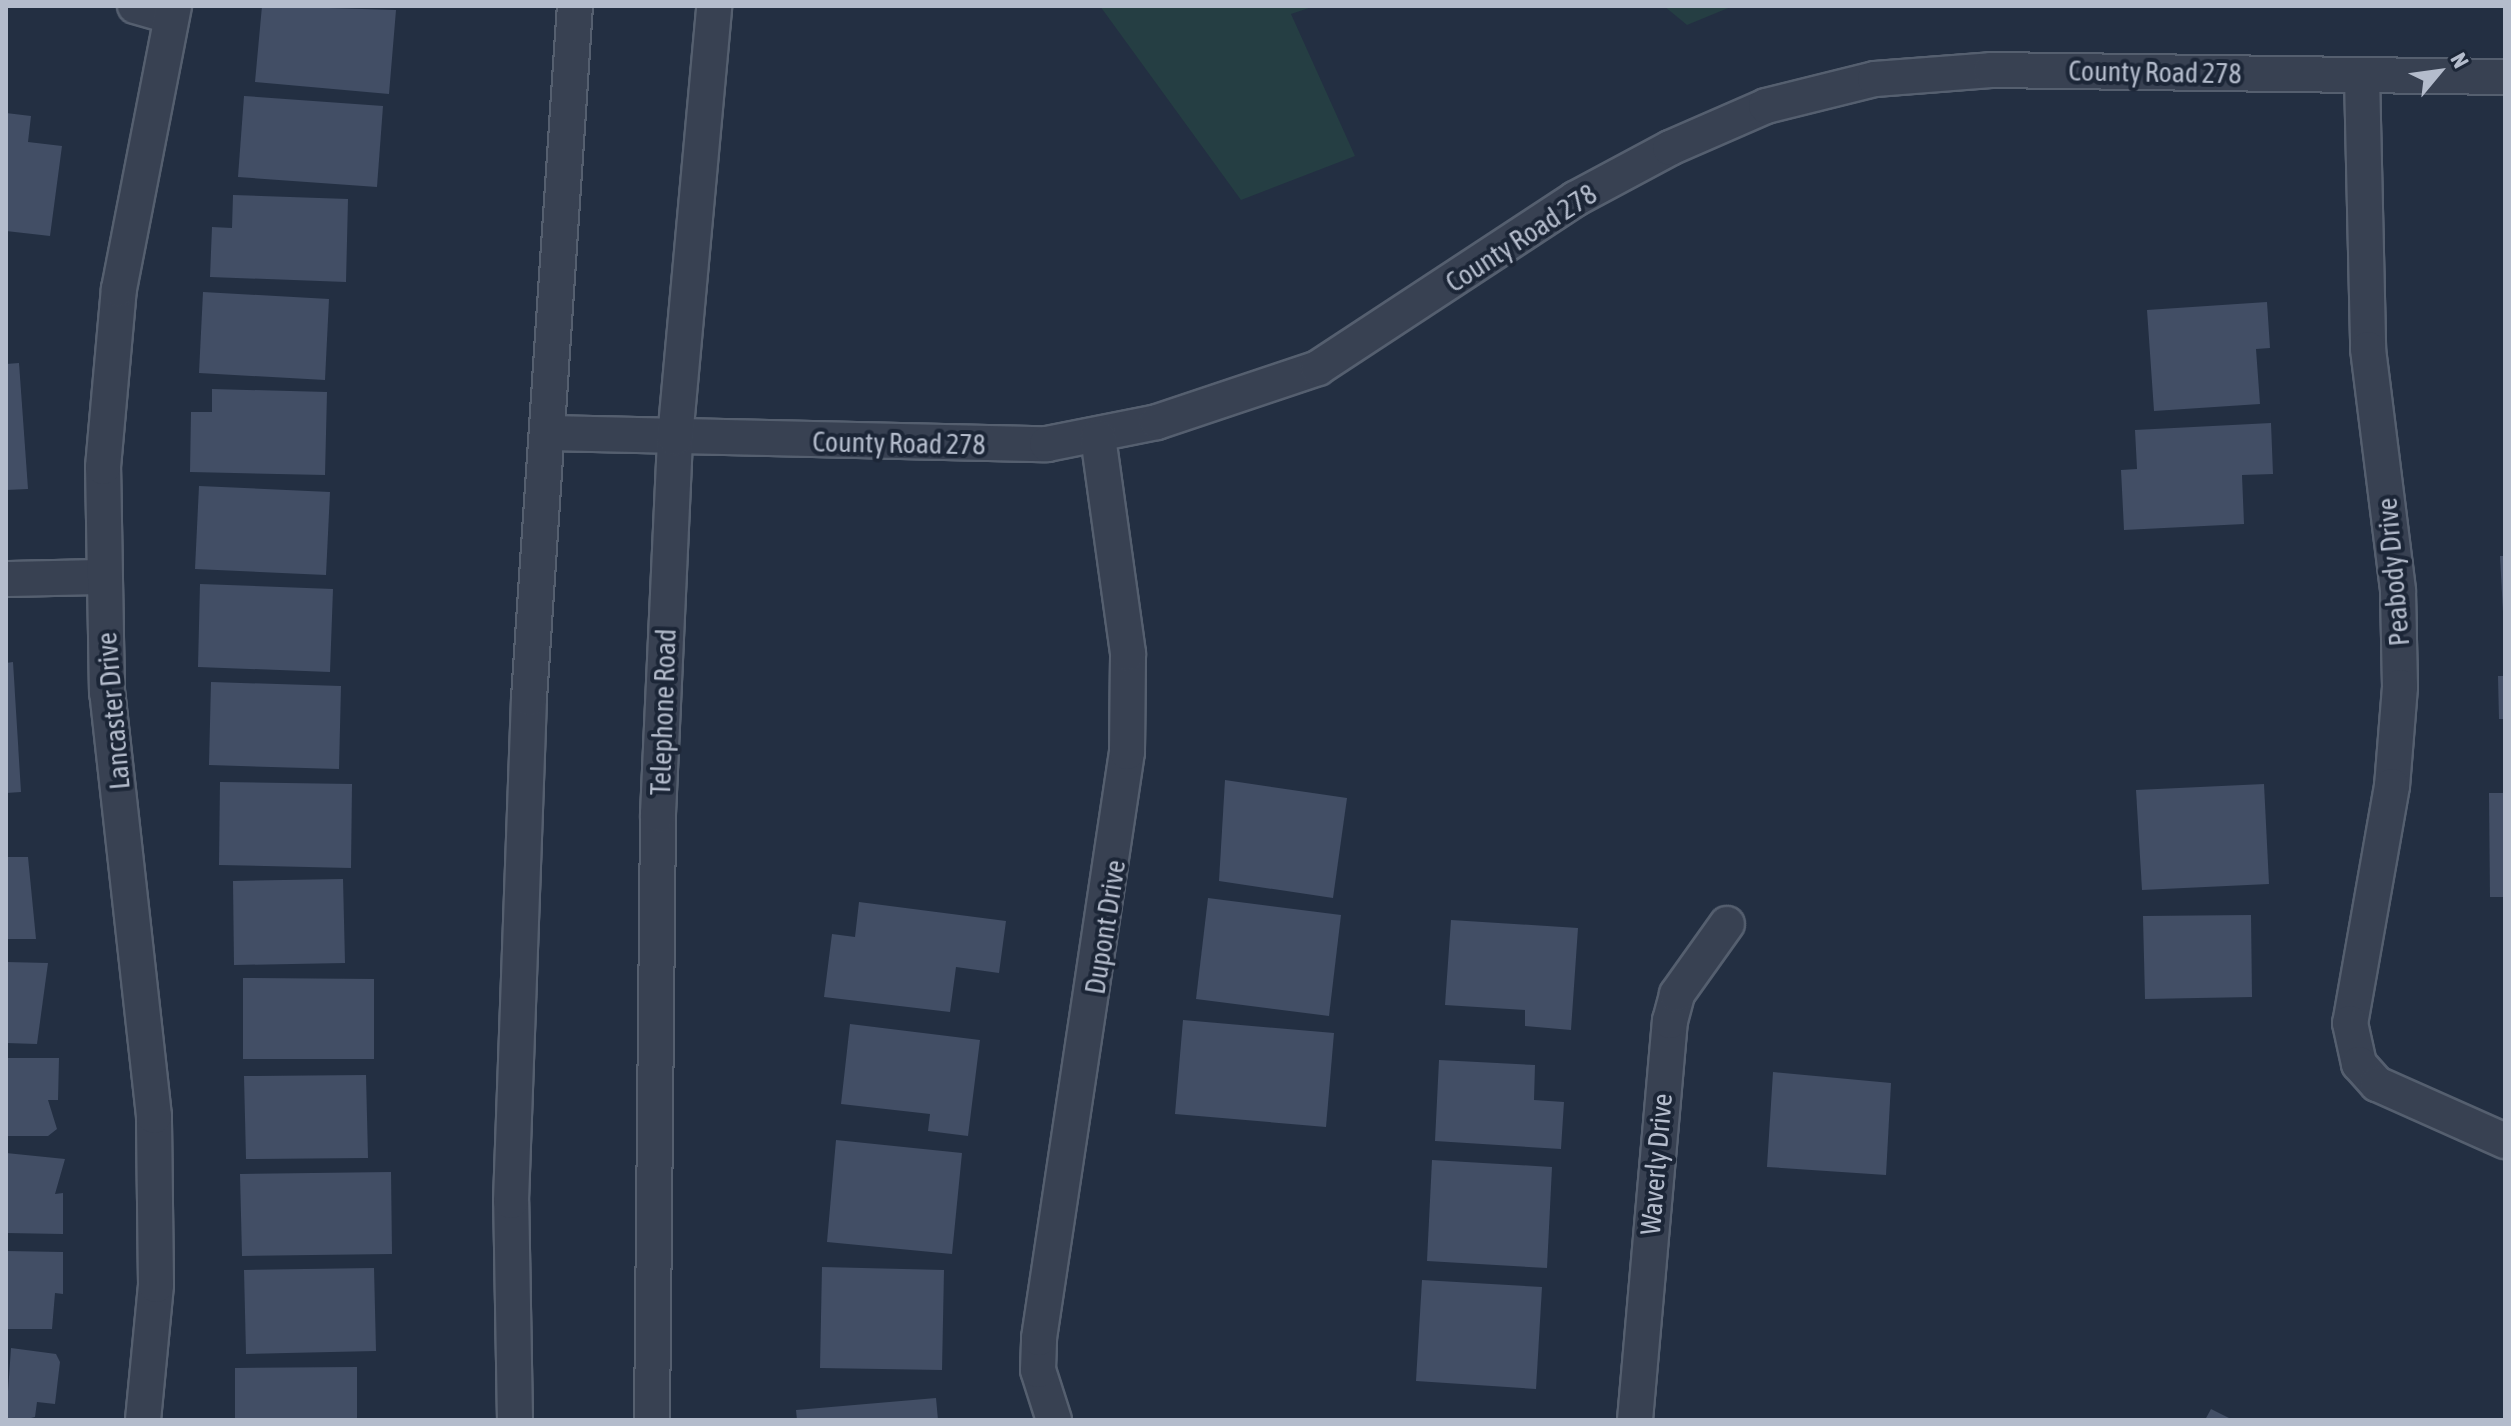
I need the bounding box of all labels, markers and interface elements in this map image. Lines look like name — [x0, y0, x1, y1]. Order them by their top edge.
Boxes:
north arrow — [2399, 32, 2479, 112]
text: N — [2445, 48, 2475, 72]
street label: County Road 278 — [2068, 54, 2242, 90]
street label: County Road 278 — [1439, 177, 1603, 299]
street label: County Road 278 — [812, 425, 986, 461]
street label: Peabody Drive — [2370, 497, 2416, 647]
street label: Telephone Road — [643, 628, 683, 796]
street label: Lancaster Drive — [89, 631, 137, 791]
street label: Dupont Drive — [1078, 857, 1132, 997]
street label: Waverly Drive — [1633, 1092, 1679, 1236]

